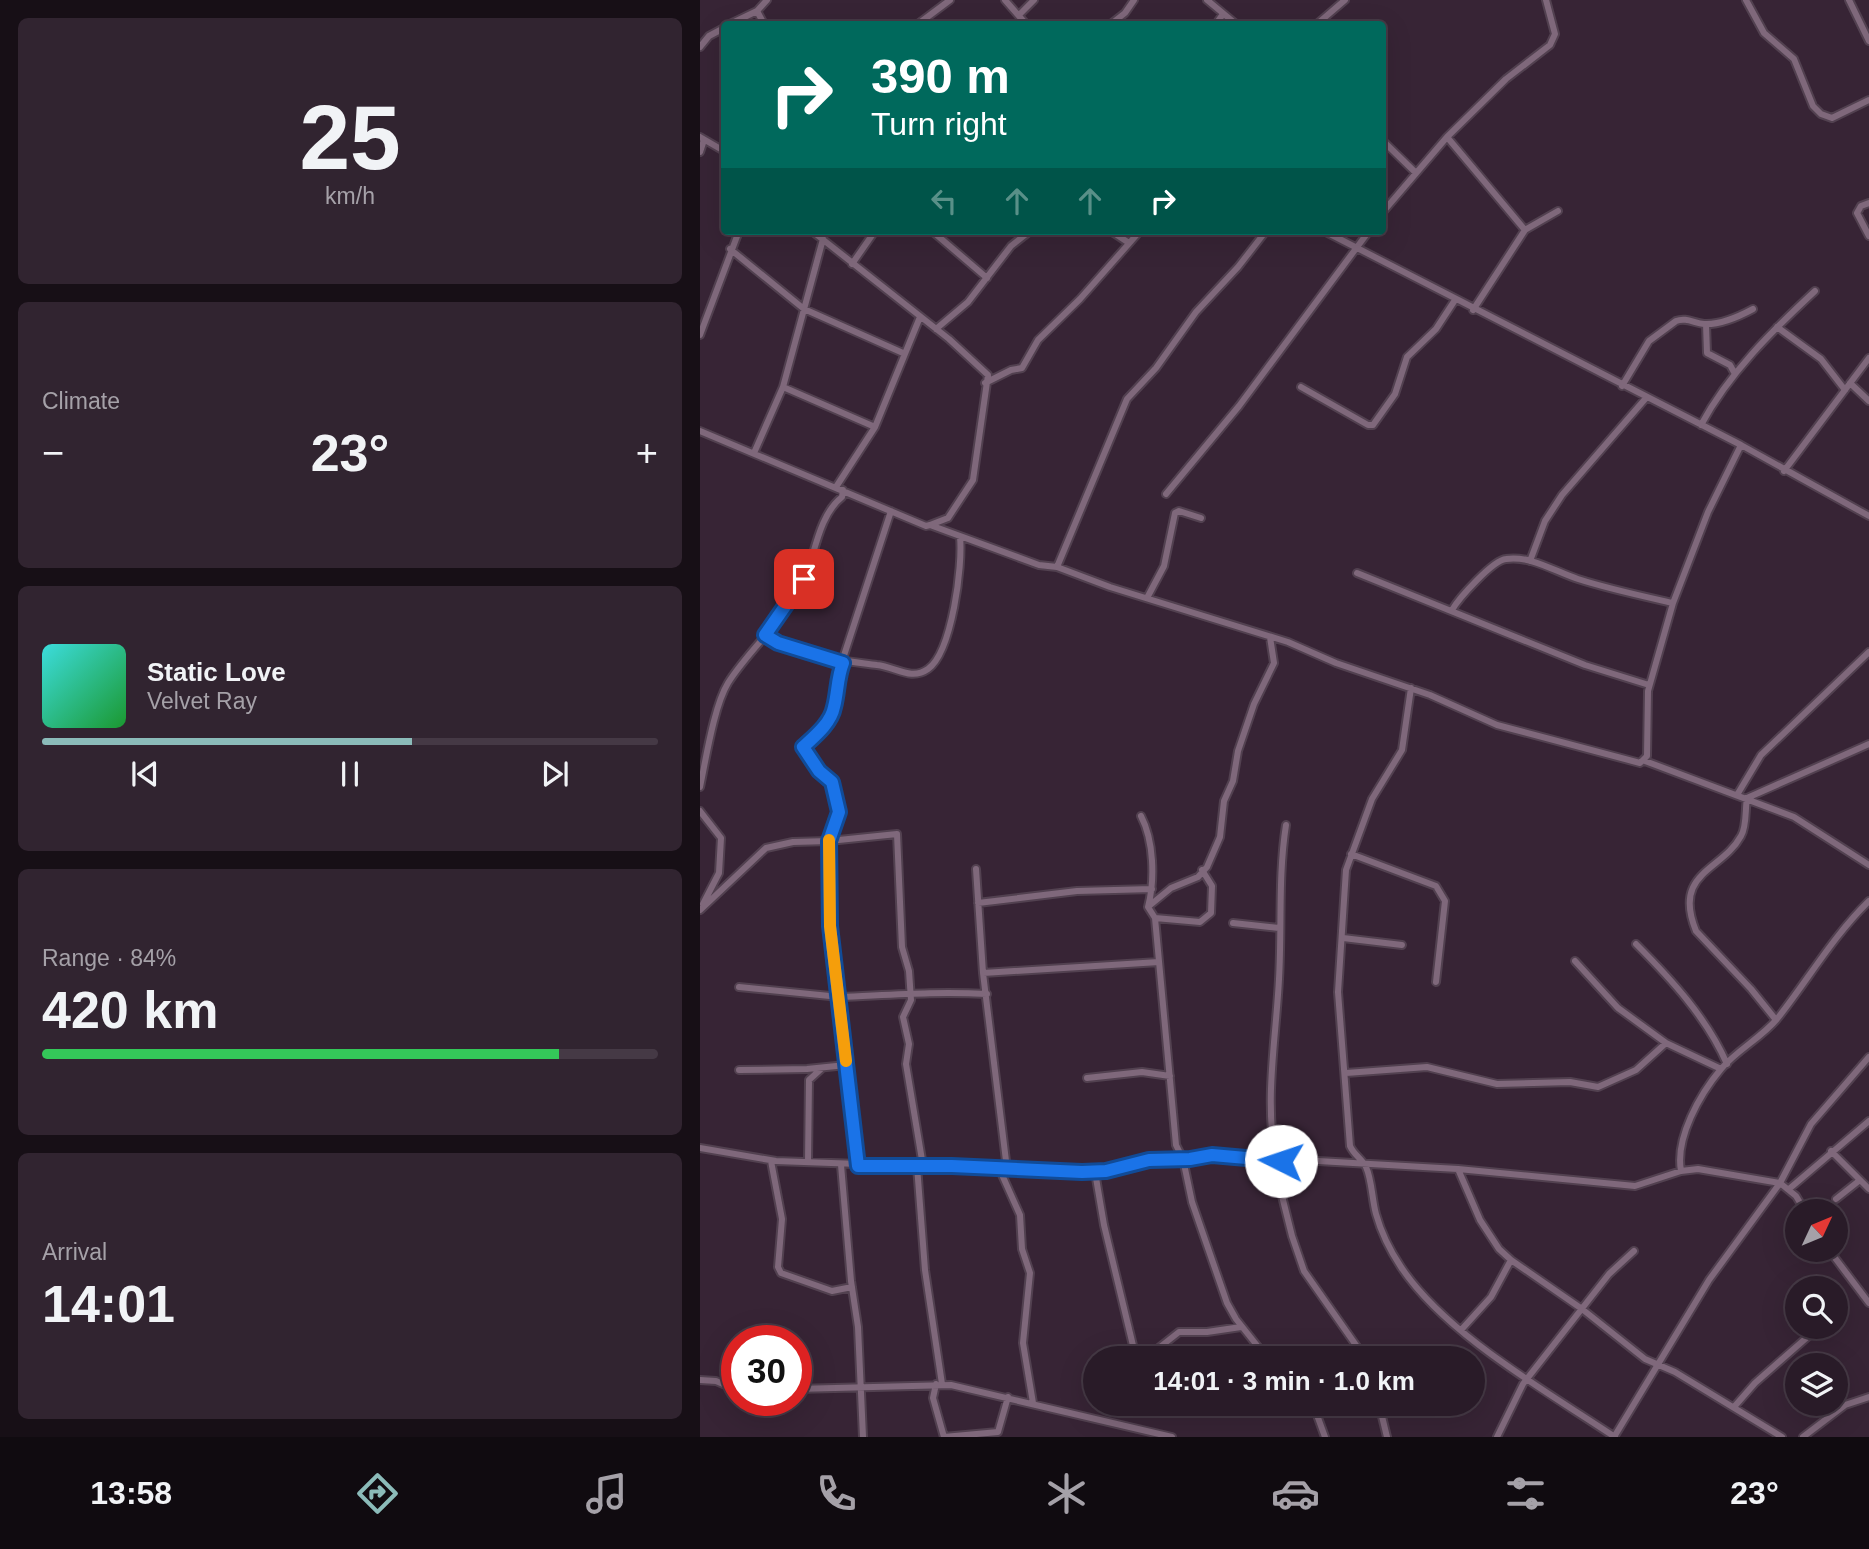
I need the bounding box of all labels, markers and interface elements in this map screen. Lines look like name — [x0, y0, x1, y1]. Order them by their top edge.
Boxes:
icon: right — [756, 49, 847, 140]
text: 390 m — [871, 49, 1010, 103]
text: 25 — [299, 87, 401, 188]
text: Turn right — [871, 106, 1007, 142]
icon: left — [925, 182, 963, 220]
icon: ahead — [998, 182, 1036, 220]
icon: ahead — [1071, 182, 1109, 220]
icon: right — [1144, 182, 1182, 220]
text: km/h — [325, 183, 375, 209]
text: Climate — [42, 388, 120, 414]
text: 23° — [311, 424, 389, 482]
text: − — [42, 432, 64, 474]
text: + — [636, 432, 658, 474]
pin — [774, 549, 834, 609]
icon: arrive — [785, 560, 823, 598]
text: Static Love — [147, 657, 286, 687]
text: Velvet Ray — [147, 688, 257, 714]
icon: previous — [126, 755, 164, 793]
icon: pause — [331, 755, 369, 793]
icon: next — [536, 755, 574, 793]
text: Range · 84% — [42, 945, 176, 971]
text: 420 km — [42, 981, 218, 1039]
position arrow — [1244, 1124, 1318, 1198]
north arrow — [1785, 1199, 1848, 1262]
map controls — [1785, 1199, 1848, 1416]
text: Arrival — [42, 1239, 107, 1265]
text: 14:01 — [42, 1275, 175, 1333]
button: search — [1785, 1276, 1848, 1339]
speed limit sign: 30 — [721, 1325, 812, 1416]
button: layers — [1785, 1353, 1848, 1416]
text: 14:01 · 3 min · 1.0 km — [1153, 1366, 1415, 1396]
icon: directions — [353, 1469, 402, 1518]
icon: music — [582, 1469, 631, 1518]
icon: phone — [812, 1469, 861, 1518]
icon: climate — [1042, 1469, 1091, 1518]
icon: car — [1271, 1469, 1320, 1518]
icon: filters — [1501, 1469, 1550, 1518]
text: 13:58 — [90, 1475, 172, 1511]
text: 23° — [1730, 1475, 1779, 1511]

